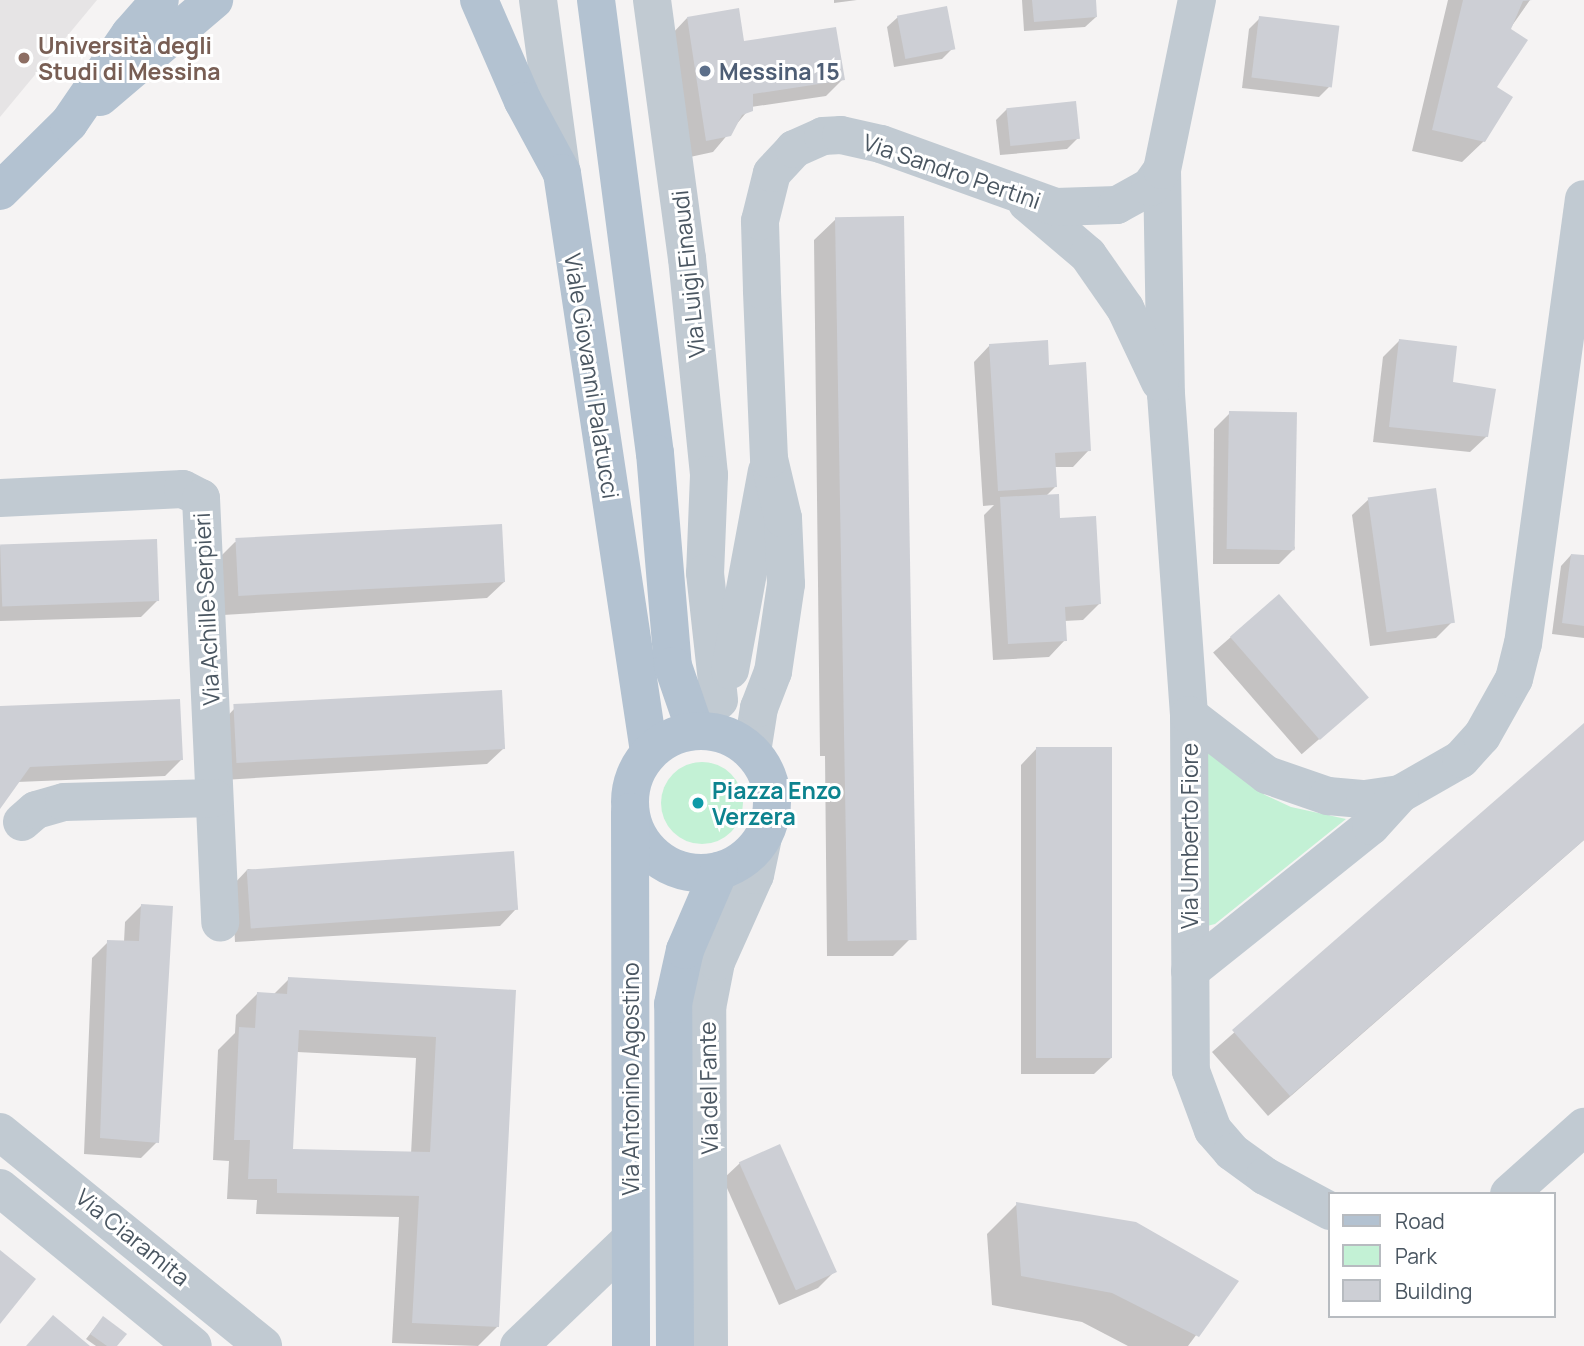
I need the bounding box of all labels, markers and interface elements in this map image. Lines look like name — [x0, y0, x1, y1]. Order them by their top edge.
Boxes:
place label: Università degli Studi di Messina — [38, 31, 220, 85]
marker: Università degli Studi di Messina — [16, 50, 32, 66]
place label: Messina 15 — [719, 57, 840, 85]
marker: Messina 15 — [697, 63, 713, 79]
street label: Via Sandro Pertini — [860, 128, 1044, 214]
street label: Via Luigi Einaudi — [665, 189, 711, 359]
street label: Viale Giovanni Palatucci — [559, 251, 625, 501]
street label: Via Achille Serpieri — [187, 512, 225, 706]
street label: Via Umberto Fiore — [1175, 743, 1203, 929]
place label: Piazza Enzo Verzera — [712, 776, 841, 830]
marker: Piazza Enzo Verzera — [690, 795, 706, 811]
street label: Via Antonino Agostino — [616, 962, 644, 1196]
street label: Via del Fante — [693, 1021, 723, 1155]
street label: Via Ciaramita — [71, 1183, 195, 1291]
legend — [1328, 1192, 1556, 1318]
text: Road — [1395, 1207, 1445, 1235]
text: Park — [1395, 1242, 1437, 1270]
text: Building — [1395, 1277, 1472, 1305]

